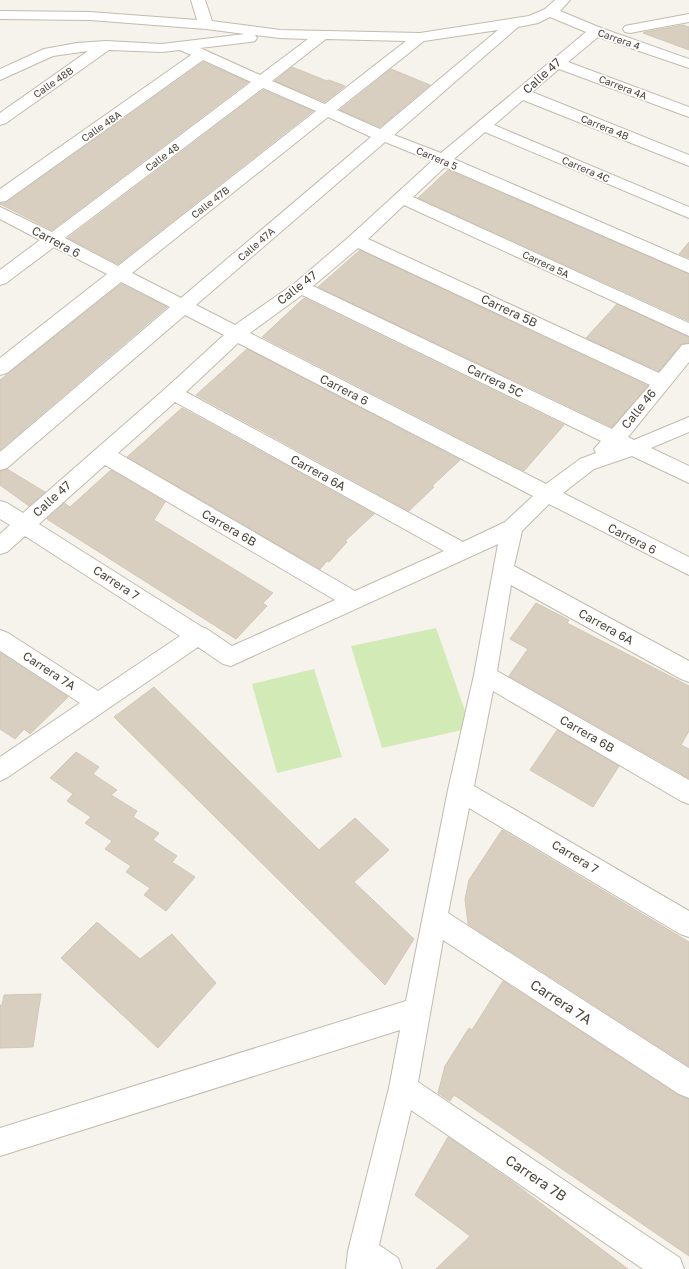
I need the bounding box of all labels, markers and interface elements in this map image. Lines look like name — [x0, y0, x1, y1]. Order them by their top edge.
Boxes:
street label: Carrera 4 — [596, 26, 642, 52]
street label: Calle 47 — [520, 55, 564, 97]
street label: Calle 48B — [31, 64, 76, 100]
street label: Carrera 4A — [597, 72, 649, 102]
street label: Calle 48A — [79, 108, 124, 144]
street label: Carrera 4B — [579, 112, 631, 142]
street label: Calle 48 — [143, 140, 181, 174]
street label: Carrera 5 — [415, 144, 460, 172]
street label: Carrera 4C — [560, 154, 612, 185]
street label: Calle 47B — [189, 183, 232, 221]
street label: Carrera 6 — [29, 223, 83, 261]
street label: Calle 47A — [235, 224, 277, 263]
street label: Carrera 5A — [521, 248, 572, 280]
street label: Calle 47 — [274, 267, 319, 308]
street label: Carrera 5B — [479, 291, 540, 330]
street label: Carrera 5C — [465, 361, 526, 401]
street label: Carrera 6 — [317, 371, 371, 408]
street label: Calle 46 — [618, 386, 659, 432]
street label: Carrera 6A — [288, 451, 348, 494]
street label: Calle 47 — [30, 478, 74, 520]
street label: Carrera 6B — [199, 506, 259, 549]
street label: Carrera 6 — [605, 520, 659, 557]
street label: Carrera 7 — [90, 562, 142, 603]
street label: Carrera 6A — [576, 605, 636, 648]
street label: Carrera 7A — [20, 648, 78, 693]
street label: Carrera 6B — [557, 712, 617, 755]
street label: Carrera 7 — [549, 837, 601, 876]
street label: Carrera 7A — [527, 975, 596, 1028]
street label: Carrera 7B — [503, 1151, 570, 1204]

